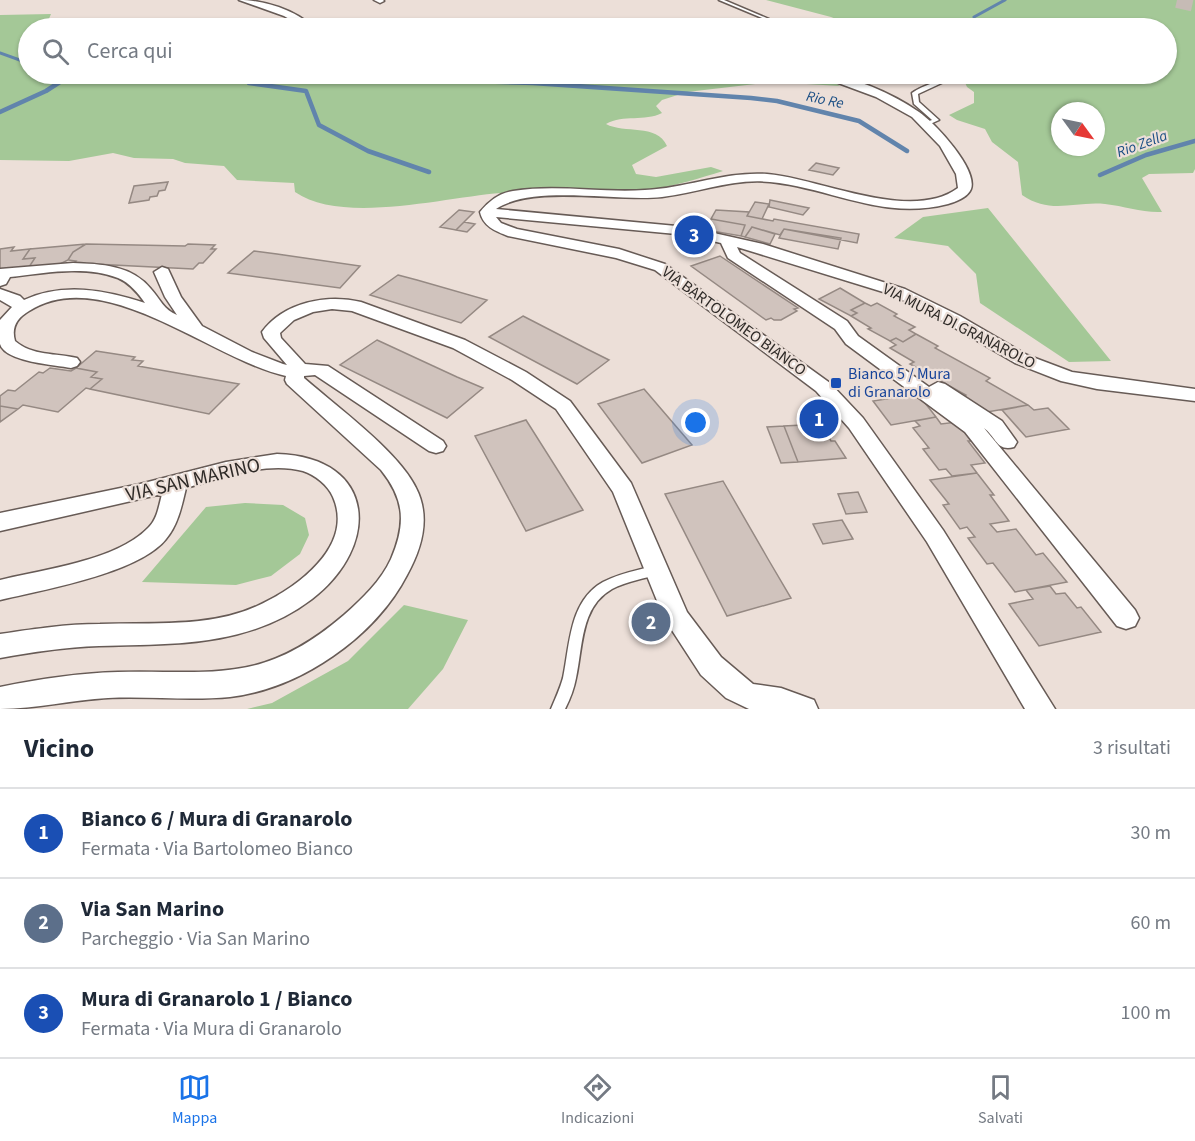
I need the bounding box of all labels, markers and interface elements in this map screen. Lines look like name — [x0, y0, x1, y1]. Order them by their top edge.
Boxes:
search box — [18, 18, 1177, 84]
icon: search — [39, 35, 72, 68]
text: Cerca qui — [87, 35, 173, 67]
water label: Rio Re — [804, 86, 846, 114]
north arrow — [1051, 102, 1105, 156]
water label: Rio Zella — [1114, 125, 1170, 163]
pin: 3 — [674, 212, 714, 258]
street label: VIA BARTOLOMEO BIANCO — [657, 261, 811, 381]
street label: VIA MURA DI GRANAROLO — [879, 278, 1039, 374]
place label: Bianco 5 / Mura di Granarolo — [848, 363, 951, 403]
marker: Bianco 5 / Mura di Granarolo — [829, 376, 843, 390]
pin: 1 — [800, 396, 838, 442]
your location — [681, 408, 710, 437]
street label: VIA SAN MARINO — [123, 451, 263, 509]
pin: 2 — [632, 600, 670, 644]
text: Vicino — [24, 730, 94, 767]
text: 3 risultati — [1093, 734, 1171, 762]
text: Bianco 6 / Mura di Granarolo — [81, 803, 352, 835]
text: 1 — [38, 819, 49, 847]
text: 30 m — [1131, 819, 1171, 847]
text: Fermata · Via Bartolomeo Bianco — [81, 835, 353, 863]
text: Via San Marino — [81, 893, 224, 925]
text: 2 — [38, 909, 49, 937]
text: 60 m — [1131, 909, 1171, 937]
text: Parcheggio · Via San Marino — [81, 925, 310, 953]
text: Mura di Granarolo 1 / Bianco — [81, 983, 352, 1015]
text: 3 — [38, 999, 49, 1027]
text: 100 m — [1121, 999, 1171, 1027]
text: Fermata · Via Mura di Granarolo — [81, 1015, 342, 1043]
tab: Mappa — [172, 1071, 217, 1129]
tab: Indicazioni — [561, 1071, 634, 1129]
tab: Salvati — [978, 1071, 1023, 1129]

